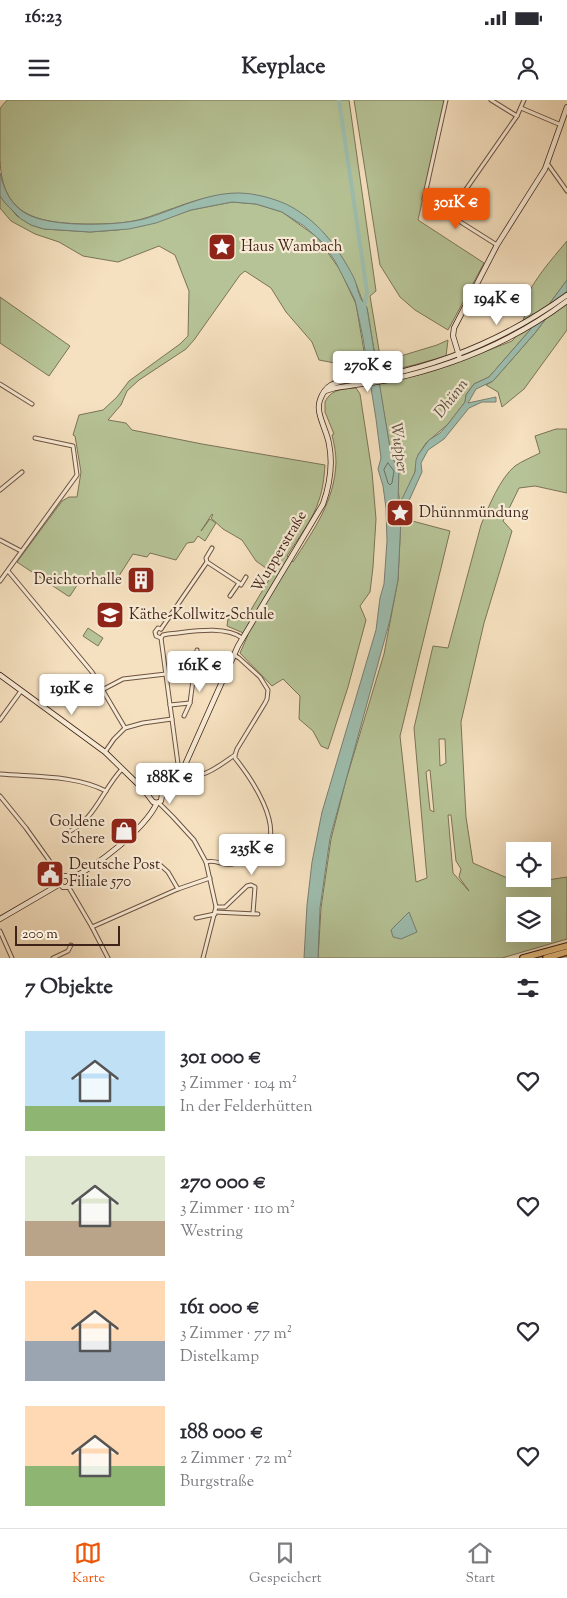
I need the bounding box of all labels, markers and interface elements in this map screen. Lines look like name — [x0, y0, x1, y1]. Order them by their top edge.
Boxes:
text: 16:23 — [25, 4, 62, 31]
text: Keyplace — [241, 52, 326, 84]
icon: menu — [25, 54, 53, 82]
icon: person — [514, 54, 542, 82]
pin: 301K € — [415, 188, 497, 230]
text: 301K € — [434, 192, 478, 215]
place icon: Haus Wambach — [207, 232, 237, 262]
place label: Haus Wambach — [241, 237, 343, 258]
pin: 194K € — [456, 284, 538, 326]
text: 194K € — [474, 288, 520, 311]
pin: 270K € — [327, 350, 409, 393]
text: 270K € — [344, 355, 392, 378]
water label: Dhünn — [429, 374, 475, 424]
water label: Wupper — [383, 421, 413, 475]
place icon: Dhünnmündung — [385, 498, 415, 528]
place label: Dhünnmündung — [419, 503, 529, 524]
street label: Wupperstraße — [247, 507, 313, 597]
building icon: Deichtorhalle — [126, 565, 156, 595]
place label: Deichtorhalle — [34, 570, 122, 591]
school or university icon: Käthe-Kollwitz-Schule — [95, 600, 125, 630]
place label: Käthe-Kollwitz-Schule — [129, 605, 274, 626]
pin: 161K € — [159, 650, 241, 693]
text: 161K € — [178, 655, 222, 678]
pin: 191K € — [31, 674, 113, 716]
text: 191K € — [50, 678, 94, 701]
pin: 188K € — [129, 762, 211, 805]
text: 188K € — [147, 767, 193, 790]
place label: Goldene Schere — [50, 812, 105, 850]
shop icon: Goldene Schere — [109, 816, 139, 846]
pin: 235K € — [211, 834, 293, 876]
text: 235K € — [230, 838, 274, 861]
map controls — [506, 842, 551, 942]
button: locate — [506, 842, 551, 887]
place label: Deutsche Post Filiale 570 — [69, 855, 160, 893]
public building icon: Deutsche Post Filiale 570 — [35, 859, 65, 889]
button: layers — [506, 897, 551, 942]
scale bar — [15, 923, 120, 946]
text: 200 m — [22, 925, 58, 945]
text: 7 Objekte — [25, 973, 113, 1003]
icon: filters — [514, 974, 542, 1002]
text: 301 000 € — [180, 1043, 262, 1073]
icon: home — [65, 1051, 125, 1111]
icon: heart — [514, 1067, 542, 1095]
text: 3 Zimmer · 104 m² — [180, 1073, 297, 1096]
text: In der Felderhütten — [180, 1096, 313, 1119]
text: 270 000 € — [180, 1168, 266, 1198]
icon: home — [65, 1176, 125, 1236]
icon: heart — [514, 1192, 542, 1220]
text: 3 Zimmer · 110 m² — [180, 1198, 295, 1221]
text: Westring — [180, 1221, 243, 1244]
text: 161 000 € — [180, 1293, 260, 1323]
icon: home — [65, 1301, 125, 1361]
icon: heart — [514, 1317, 542, 1345]
text: 3 Zimmer · 77 m² — [180, 1323, 292, 1346]
text: Distelkamp — [180, 1346, 259, 1369]
text: 188 000 € — [180, 1418, 263, 1448]
icon: home — [65, 1426, 125, 1486]
icon: heart — [514, 1442, 542, 1470]
text: 2 Zimmer · 72 m² — [180, 1448, 292, 1471]
text: Burgstraße — [180, 1471, 254, 1494]
tab: Karte — [72, 1539, 105, 1589]
tab: Gespeichert — [249, 1539, 322, 1589]
tab: Start — [466, 1539, 495, 1589]

